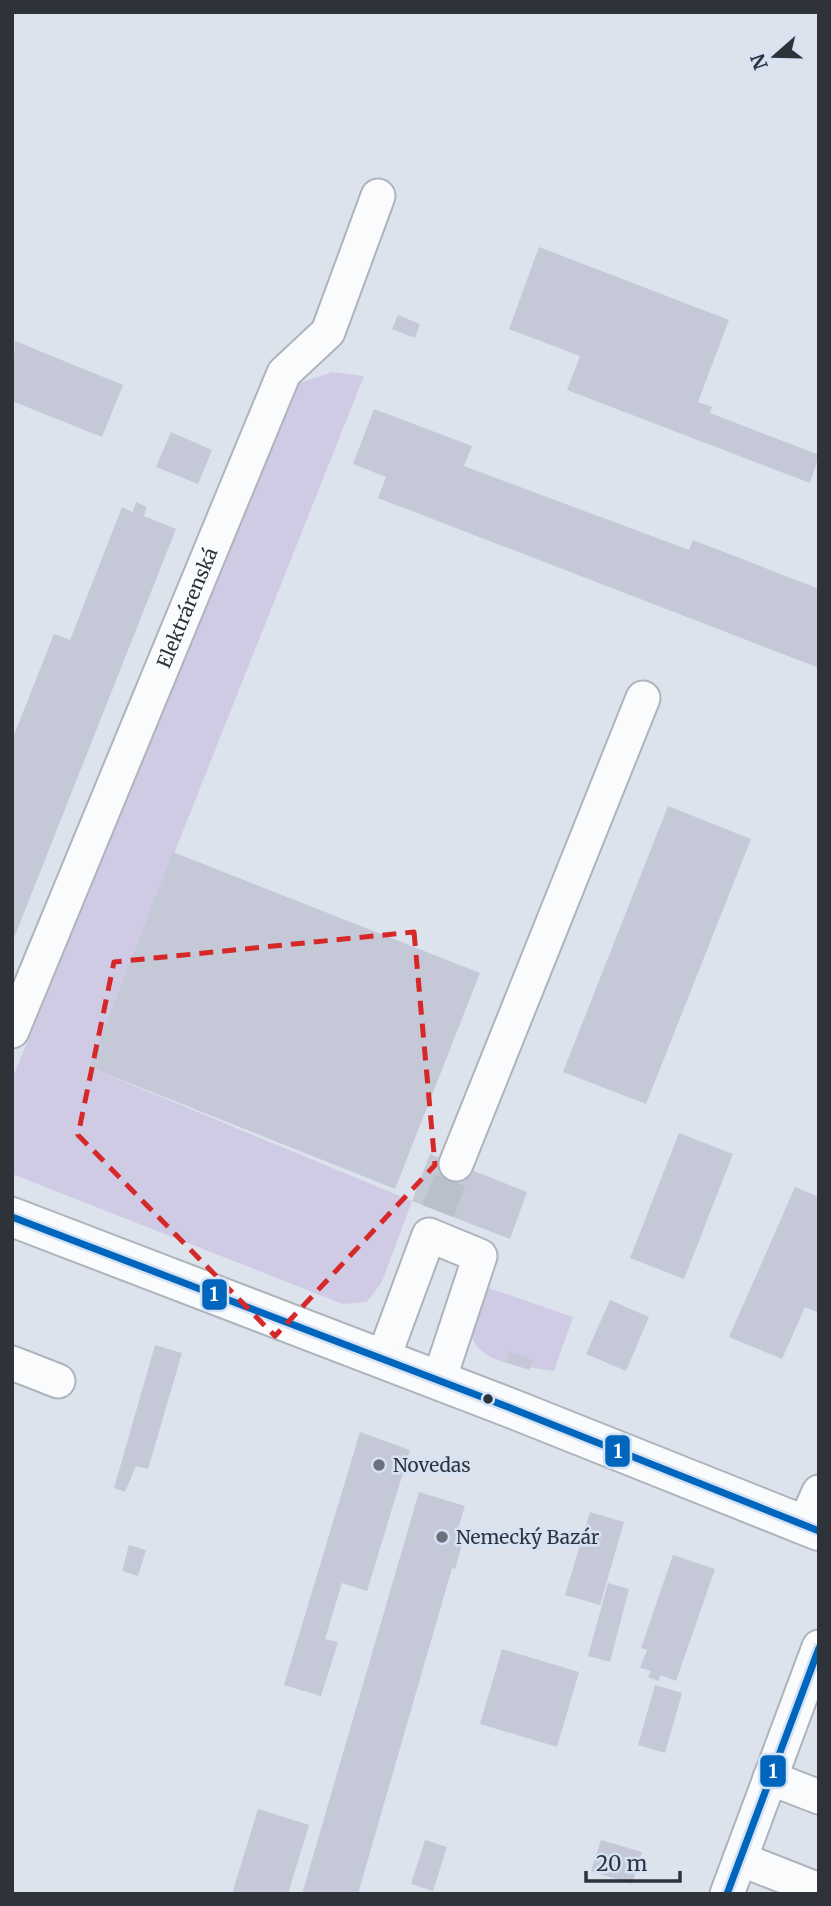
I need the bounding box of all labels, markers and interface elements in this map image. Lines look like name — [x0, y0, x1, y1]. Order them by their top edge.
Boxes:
north arrow — [740, 21, 810, 91]
text: N — [745, 51, 773, 73]
street label: Elektrárenská — [151, 544, 223, 672]
line badge: 1 — [201, 1278, 228, 1311]
text: 1 — [210, 1282, 219, 1306]
unlabelled marker — [481, 1392, 495, 1406]
line badge: 1 — [604, 1434, 631, 1468]
text: 1 — [614, 1439, 623, 1463]
place label: Novedas — [393, 1453, 471, 1477]
marker: Novedas — [371, 1457, 387, 1473]
place label: Nemecký Bazár — [456, 1525, 600, 1549]
marker: Nemecký Bazár — [434, 1529, 450, 1545]
line badge: 1 — [759, 1754, 787, 1788]
text: 1 — [769, 1759, 778, 1783]
scale bar — [586, 1840, 680, 1884]
text: 20 m — [596, 1850, 648, 1877]

